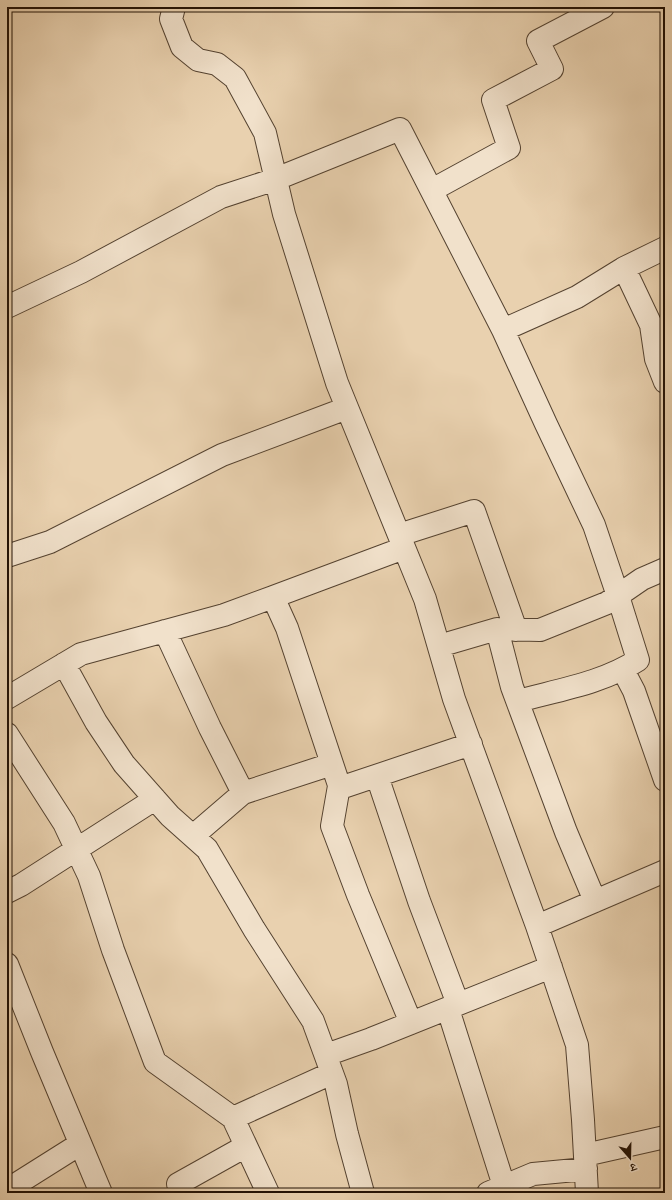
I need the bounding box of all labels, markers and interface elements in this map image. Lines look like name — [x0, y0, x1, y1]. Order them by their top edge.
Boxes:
north arrow — [610, 1138, 650, 1178]
text: उ — [627, 1160, 639, 1174]

